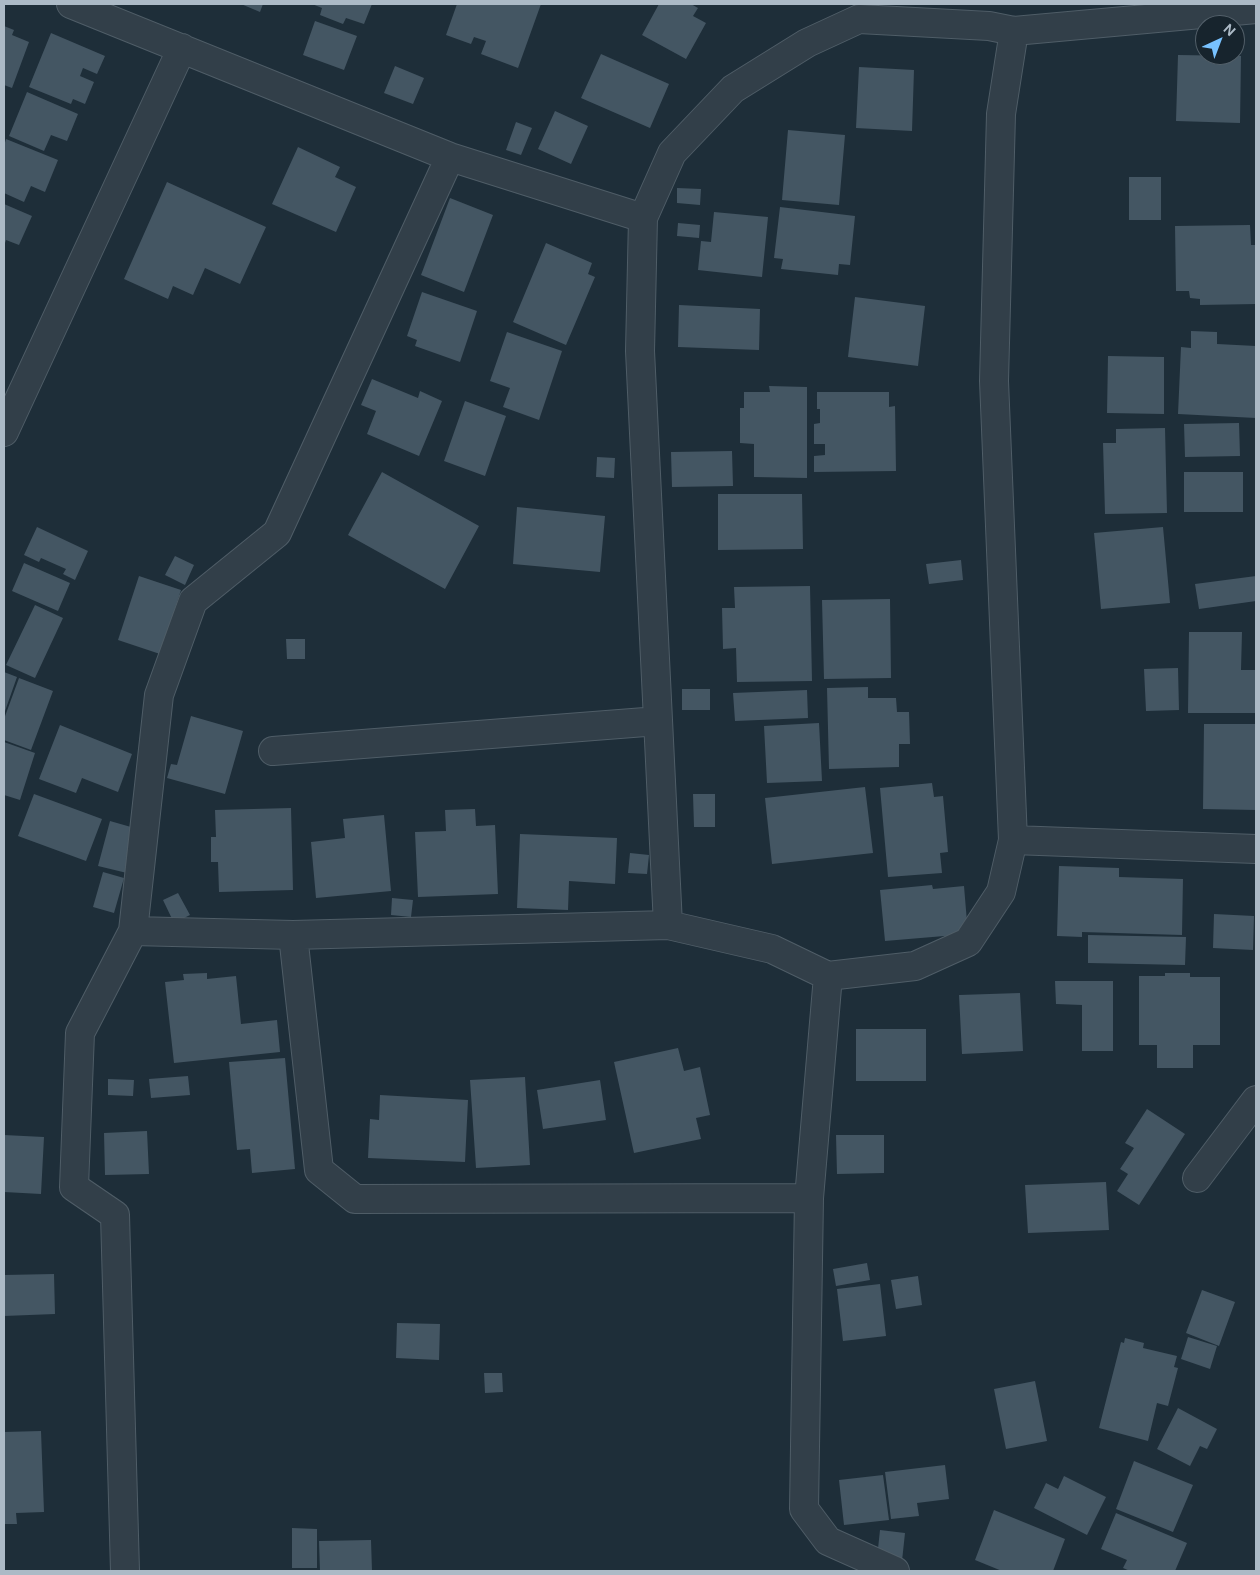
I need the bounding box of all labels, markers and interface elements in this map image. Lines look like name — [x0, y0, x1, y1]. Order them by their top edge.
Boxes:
north arrow — [1195, 15, 1245, 65]
text: N — [1220, 20, 1239, 40]

